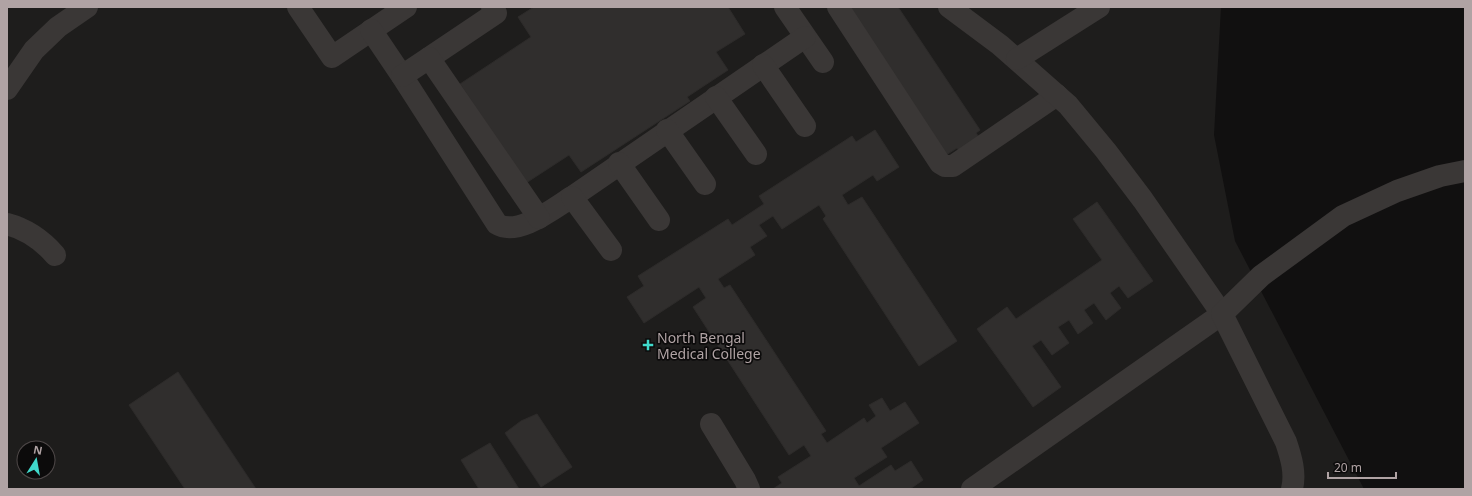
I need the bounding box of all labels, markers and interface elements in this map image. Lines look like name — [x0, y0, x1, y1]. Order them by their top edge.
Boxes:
place label: North Bengal Medical College — [657, 328, 761, 363]
marker: North Bengal Medical College — [642, 339, 654, 351]
north arrow — [16, 440, 56, 480]
text: N — [32, 441, 44, 458]
scale bar — [1328, 454, 1396, 480]
text: 20 m — [1334, 459, 1362, 476]

